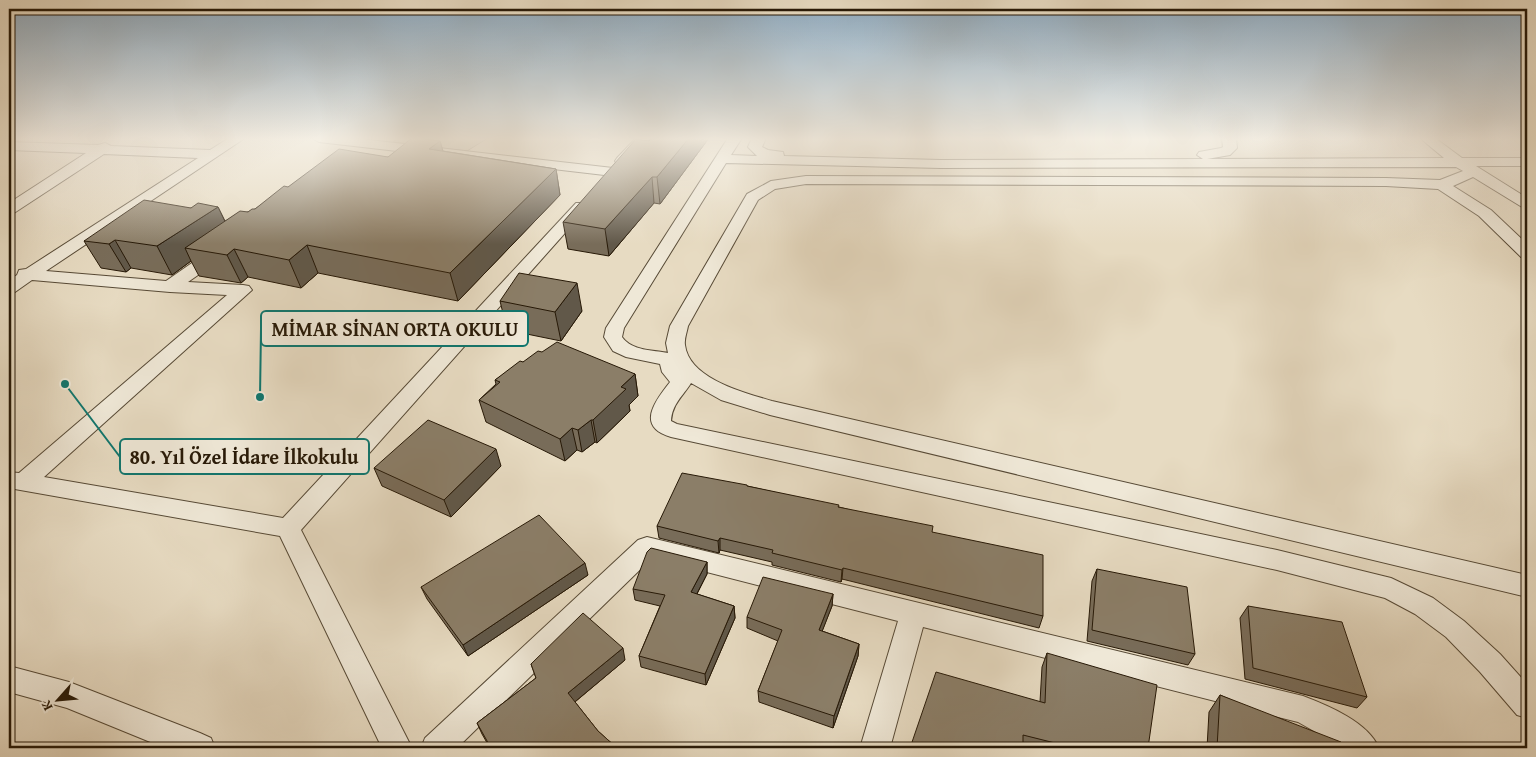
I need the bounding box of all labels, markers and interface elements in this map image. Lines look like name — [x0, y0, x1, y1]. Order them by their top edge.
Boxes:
callout: MİMAR SİNAN ORTA OKULU — [261, 311, 528, 346]
text: MİMAR SİNAN ORTA OKULU — [272, 314, 518, 343]
callout: 80. Yıl Özel İdare İlkokulu — [120, 439, 369, 474]
text: 80. Yıl Özel İdare İlkokulu — [129, 442, 359, 471]
north arrow — [32, 674, 82, 724]
text: K — [35, 697, 57, 714]

